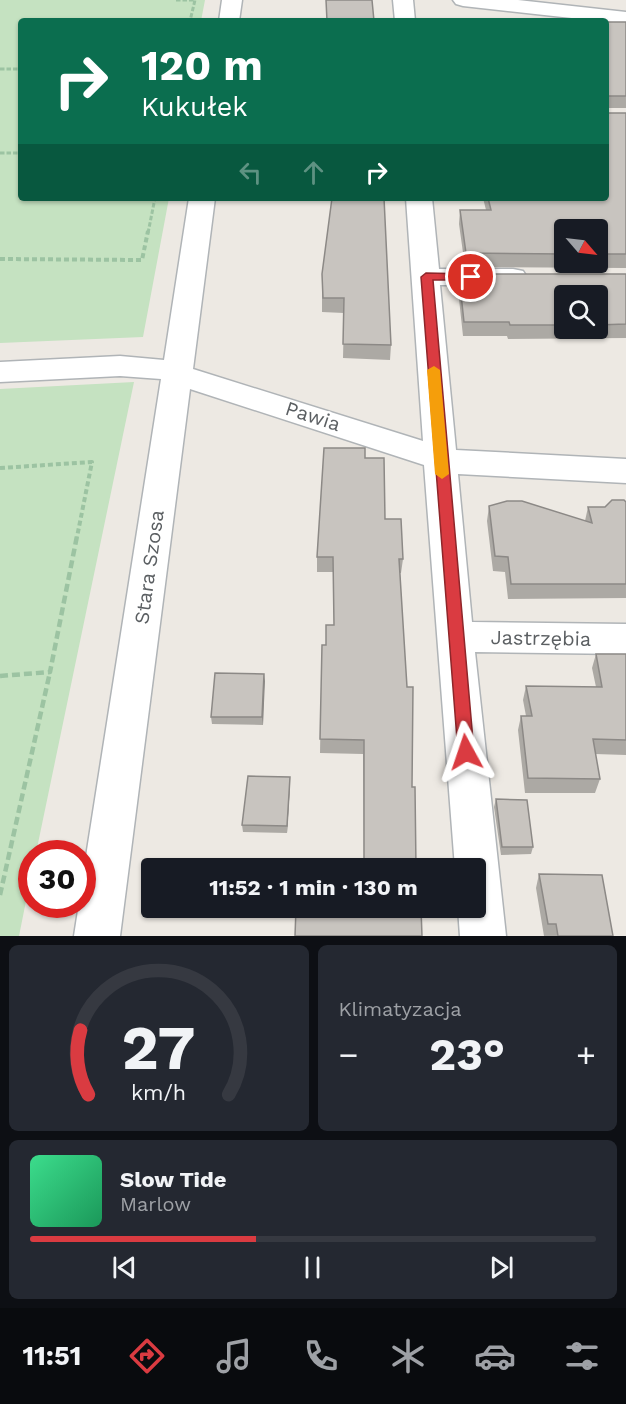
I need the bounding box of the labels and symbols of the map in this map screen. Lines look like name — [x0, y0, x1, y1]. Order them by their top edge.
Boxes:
north arrow — [554, 219, 608, 273]
pin — [445, 251, 496, 302]
street label: Pawia — [282, 396, 344, 436]
street label: Stara Szosa — [129, 508, 169, 626]
street label: Jastrzębia — [490, 625, 592, 651]
position arrow — [434, 720, 498, 784]
speed limit sign: 30 — [18, 840, 96, 918]

